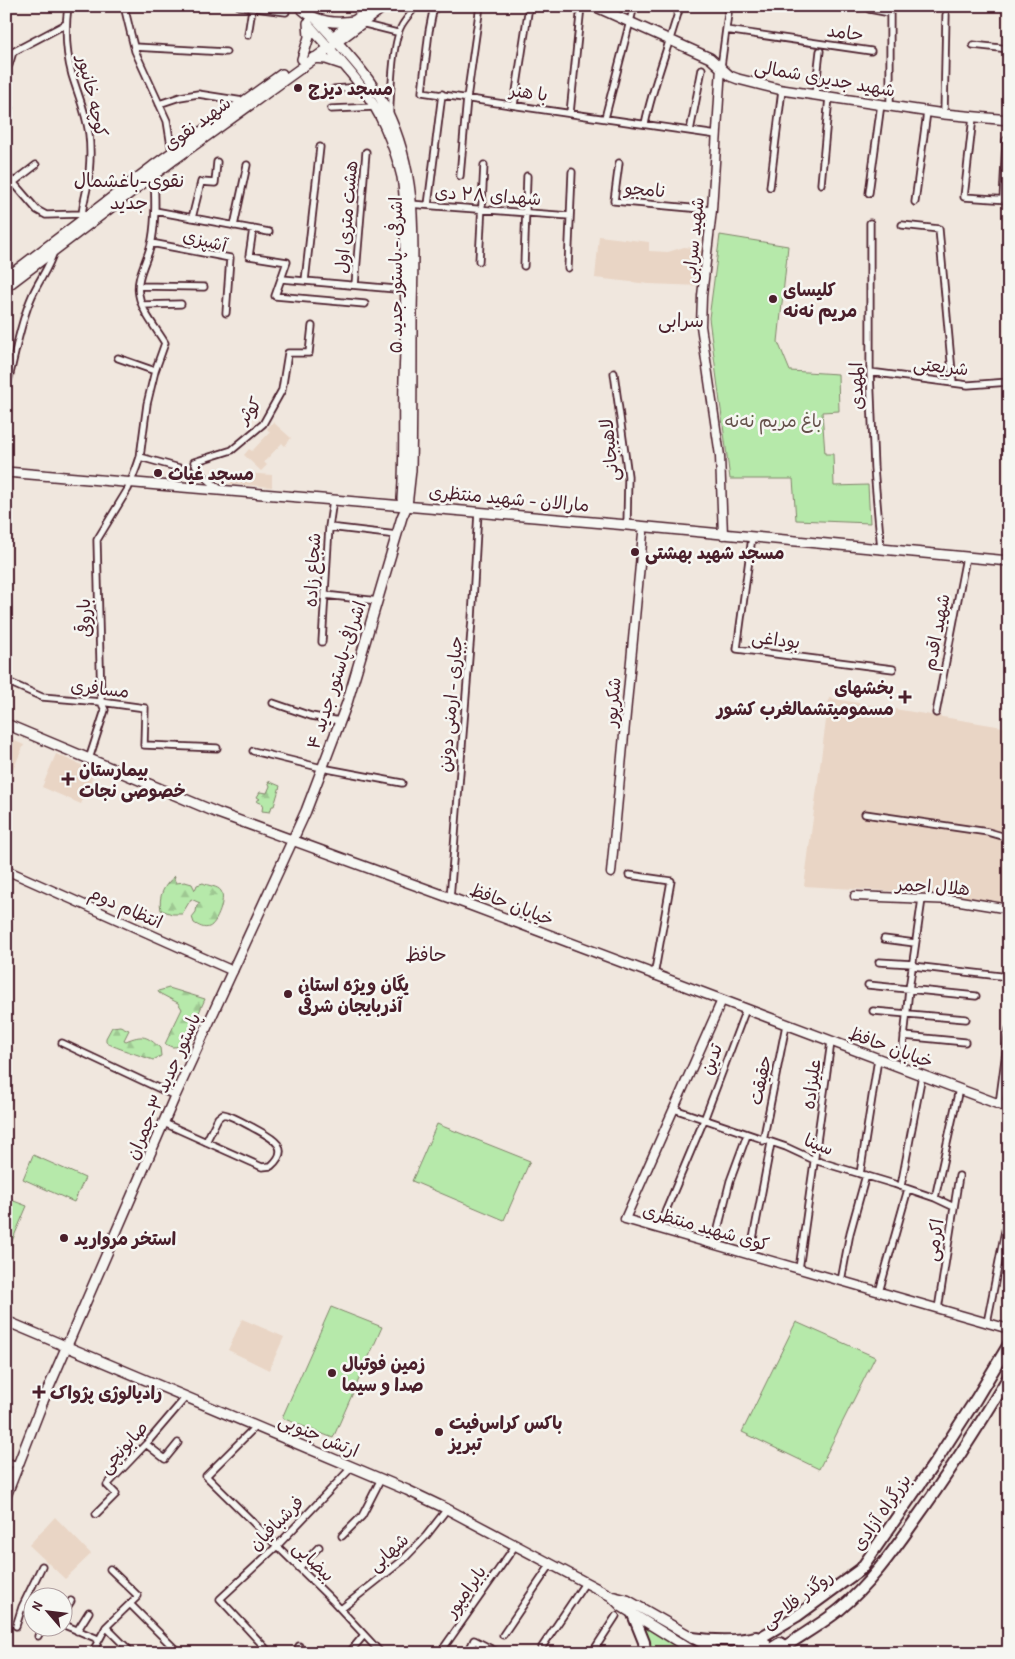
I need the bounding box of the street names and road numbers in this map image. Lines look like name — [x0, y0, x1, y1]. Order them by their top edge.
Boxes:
street label: حامد — [825, 17, 865, 47]
street label: کوچه خانپور — [71, 51, 115, 140]
street label: شهید جدیری شمالی — [753, 53, 897, 103]
street label: با هنر — [507, 77, 549, 107]
street label: شهید نقوی — [158, 90, 236, 156]
street label: هشت متری اول — [329, 159, 363, 275]
street label: نامجو — [622, 175, 666, 203]
street label: شهدای ۲۸ دی — [434, 179, 542, 211]
street label: اشرفی - پاستور جدید ۵ — [383, 196, 408, 354]
street label: شهید سرابی — [676, 196, 710, 284]
street label: آشپزی — [180, 222, 231, 258]
street label: شریعتی — [912, 351, 970, 381]
street label: المهدی — [843, 362, 869, 410]
street label: کوثر — [229, 391, 268, 430]
street label: لاهیجانی — [593, 417, 625, 483]
street label: مارالان - شهید منتظری — [428, 479, 590, 517]
street label: شجاع زاده — [298, 532, 326, 608]
street label: شهید اقدم — [916, 591, 958, 673]
street label: باروقی — [71, 598, 97, 638]
street label: اشرافی-پاستور جدید ۴ — [300, 598, 372, 752]
street label: بوداغی — [750, 624, 802, 654]
street label: جباری - ارمنی دونن — [432, 635, 468, 773]
street label: مسافری — [69, 672, 131, 704]
street label: شکرپور — [597, 676, 627, 730]
street label: هلال احمر — [893, 871, 971, 901]
street label: خیابان حافظ — [466, 877, 558, 931]
street label: انتظام دوم — [84, 880, 167, 936]
street label: پاستور جدید ۳-چمران — [119, 1009, 207, 1163]
street label: خیابان حافظ — [845, 1020, 937, 1074]
street label: تدین — [694, 1039, 729, 1078]
street label: حقیقت — [743, 1053, 777, 1107]
street label: علیزاده — [795, 1057, 827, 1111]
street label: سینا — [801, 1127, 837, 1161]
street label: کوی شهید منتظری — [640, 1197, 772, 1257]
street label: اکرمی — [918, 1217, 950, 1263]
street label: ارتش جنوبی — [275, 1407, 363, 1463]
street label: صابونچی — [93, 1415, 153, 1479]
street label: بزرگراه آزادی — [845, 1469, 917, 1555]
street label: فرشبافیان — [243, 1490, 309, 1556]
street label: شهابی — [362, 1527, 414, 1577]
street label: بیضایی — [288, 1535, 340, 1587]
street label: بایرامپور — [437, 1560, 492, 1624]
street label: روگذر فلاحی — [756, 1564, 838, 1634]

